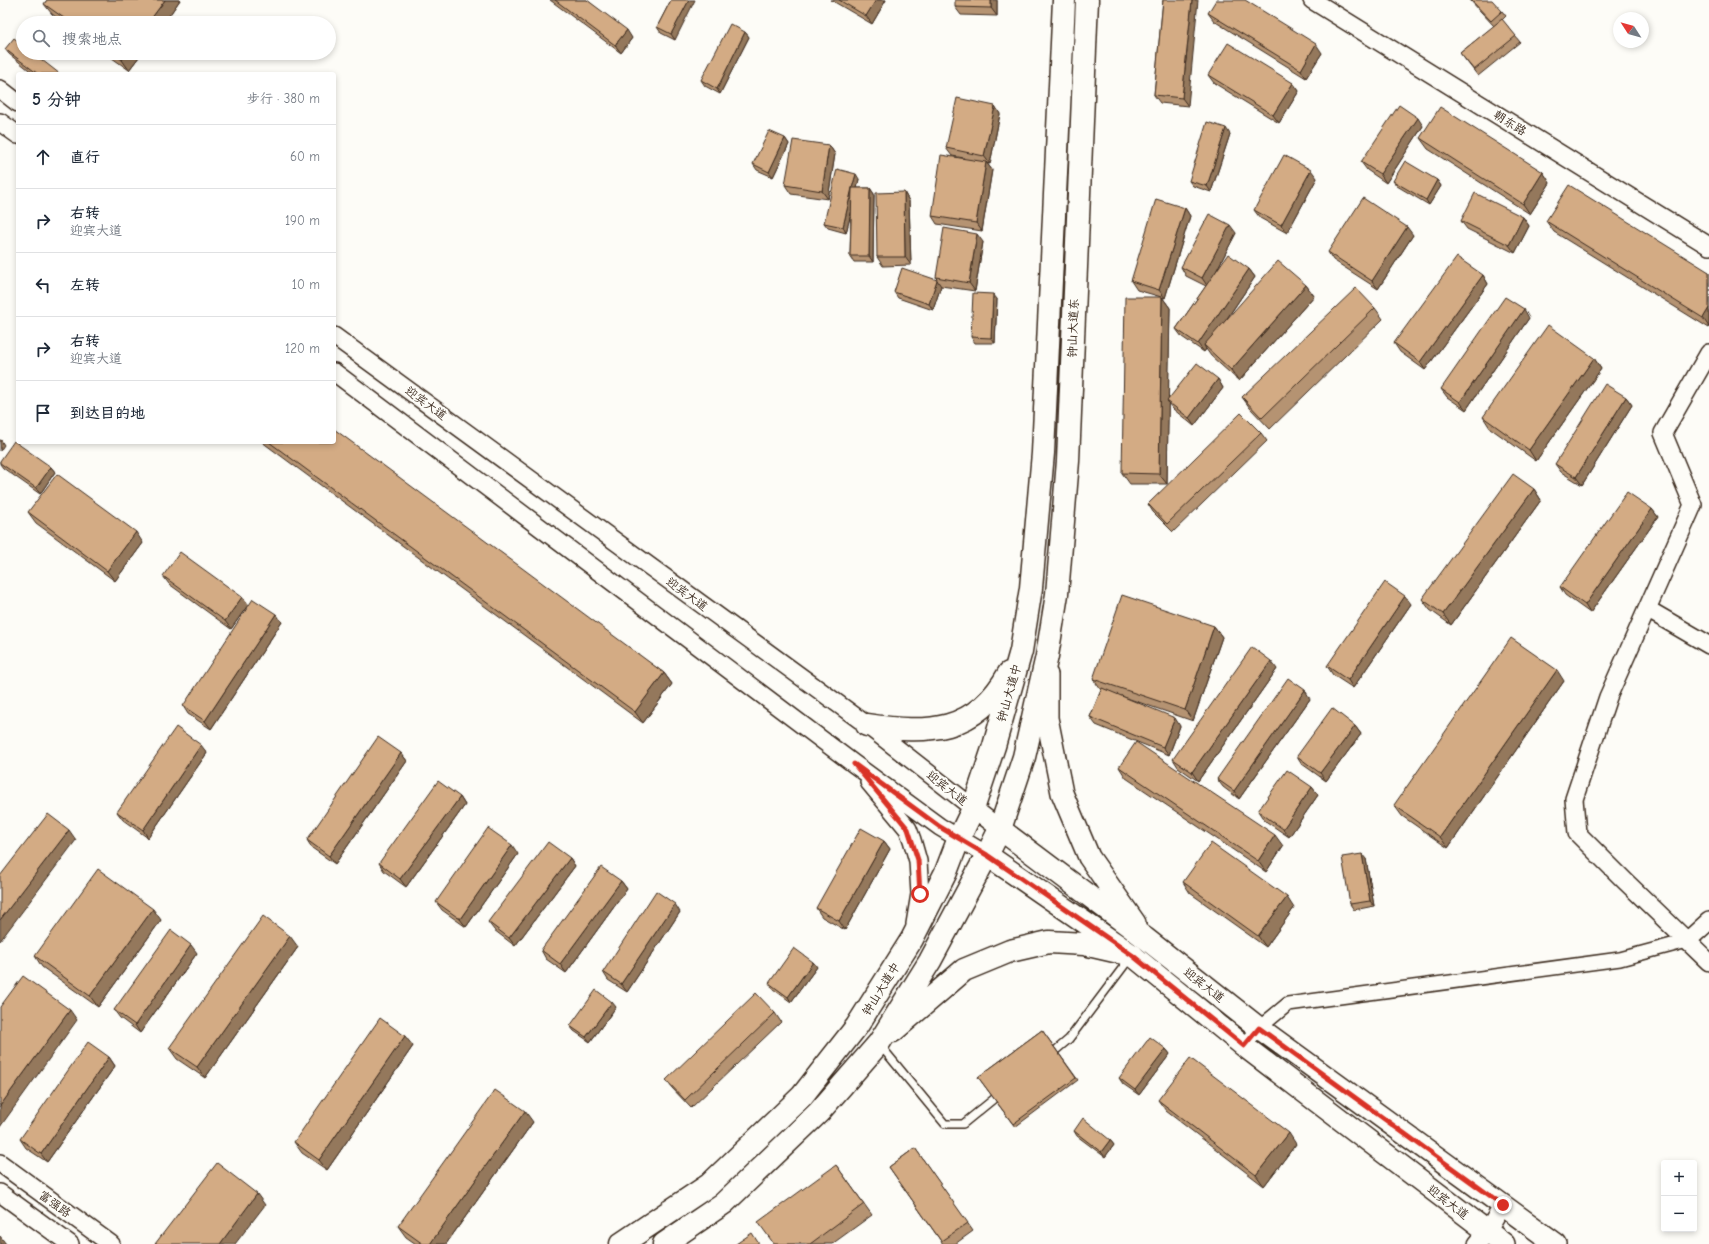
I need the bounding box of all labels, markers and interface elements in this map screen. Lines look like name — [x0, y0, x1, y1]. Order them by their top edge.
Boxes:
north arrow — [1613, 12, 1649, 48]
search box — [16, 16, 336, 60]
icon: search — [30, 27, 52, 49]
text: 搜索地点 — [62, 30, 122, 48]
text: 5 分钟 — [32, 90, 81, 109]
text: 步行 · 380 m — [247, 91, 320, 106]
street label: 朝东路 — [1491, 108, 1529, 138]
icon: ahead — [32, 146, 54, 168]
text: 直行 — [70, 148, 100, 166]
text: 60 m — [290, 149, 320, 164]
text: 右转 — [70, 204, 100, 222]
icon: right — [32, 210, 54, 232]
text: 190 m — [285, 213, 320, 228]
text: 迎宾大道 — [70, 223, 122, 238]
icon: left — [32, 274, 54, 296]
text: 左转 — [70, 276, 100, 294]
text: 10 m — [292, 277, 320, 292]
street label: 钟山大道东 — [1065, 298, 1081, 358]
text: 右转 — [70, 332, 100, 350]
icon: right — [32, 338, 54, 360]
text: 120 m — [285, 341, 320, 356]
text: 迎宾大道 — [70, 351, 122, 366]
street label: 迎宾大道 — [402, 383, 450, 423]
icon: arrive — [32, 402, 54, 424]
text: 到达目的地 — [70, 404, 145, 422]
street label: 迎宾大道 — [663, 574, 711, 614]
street label: 钟山大道中 — [994, 662, 1024, 724]
street label: 迎宾大道 — [924, 768, 970, 808]
route start — [911, 885, 929, 903]
street label: 钟山大道中 — [859, 960, 903, 1018]
street label: 迎宾大道 — [1181, 965, 1227, 1005]
map controls — [1661, 1160, 1697, 1232]
button: + — [1661, 1160, 1697, 1196]
street label: 迎宾大道 — [1425, 1182, 1471, 1222]
street label: 富强路 — [36, 1188, 74, 1220]
route end — [1494, 1196, 1512, 1214]
button: − — [1661, 1196, 1697, 1232]

